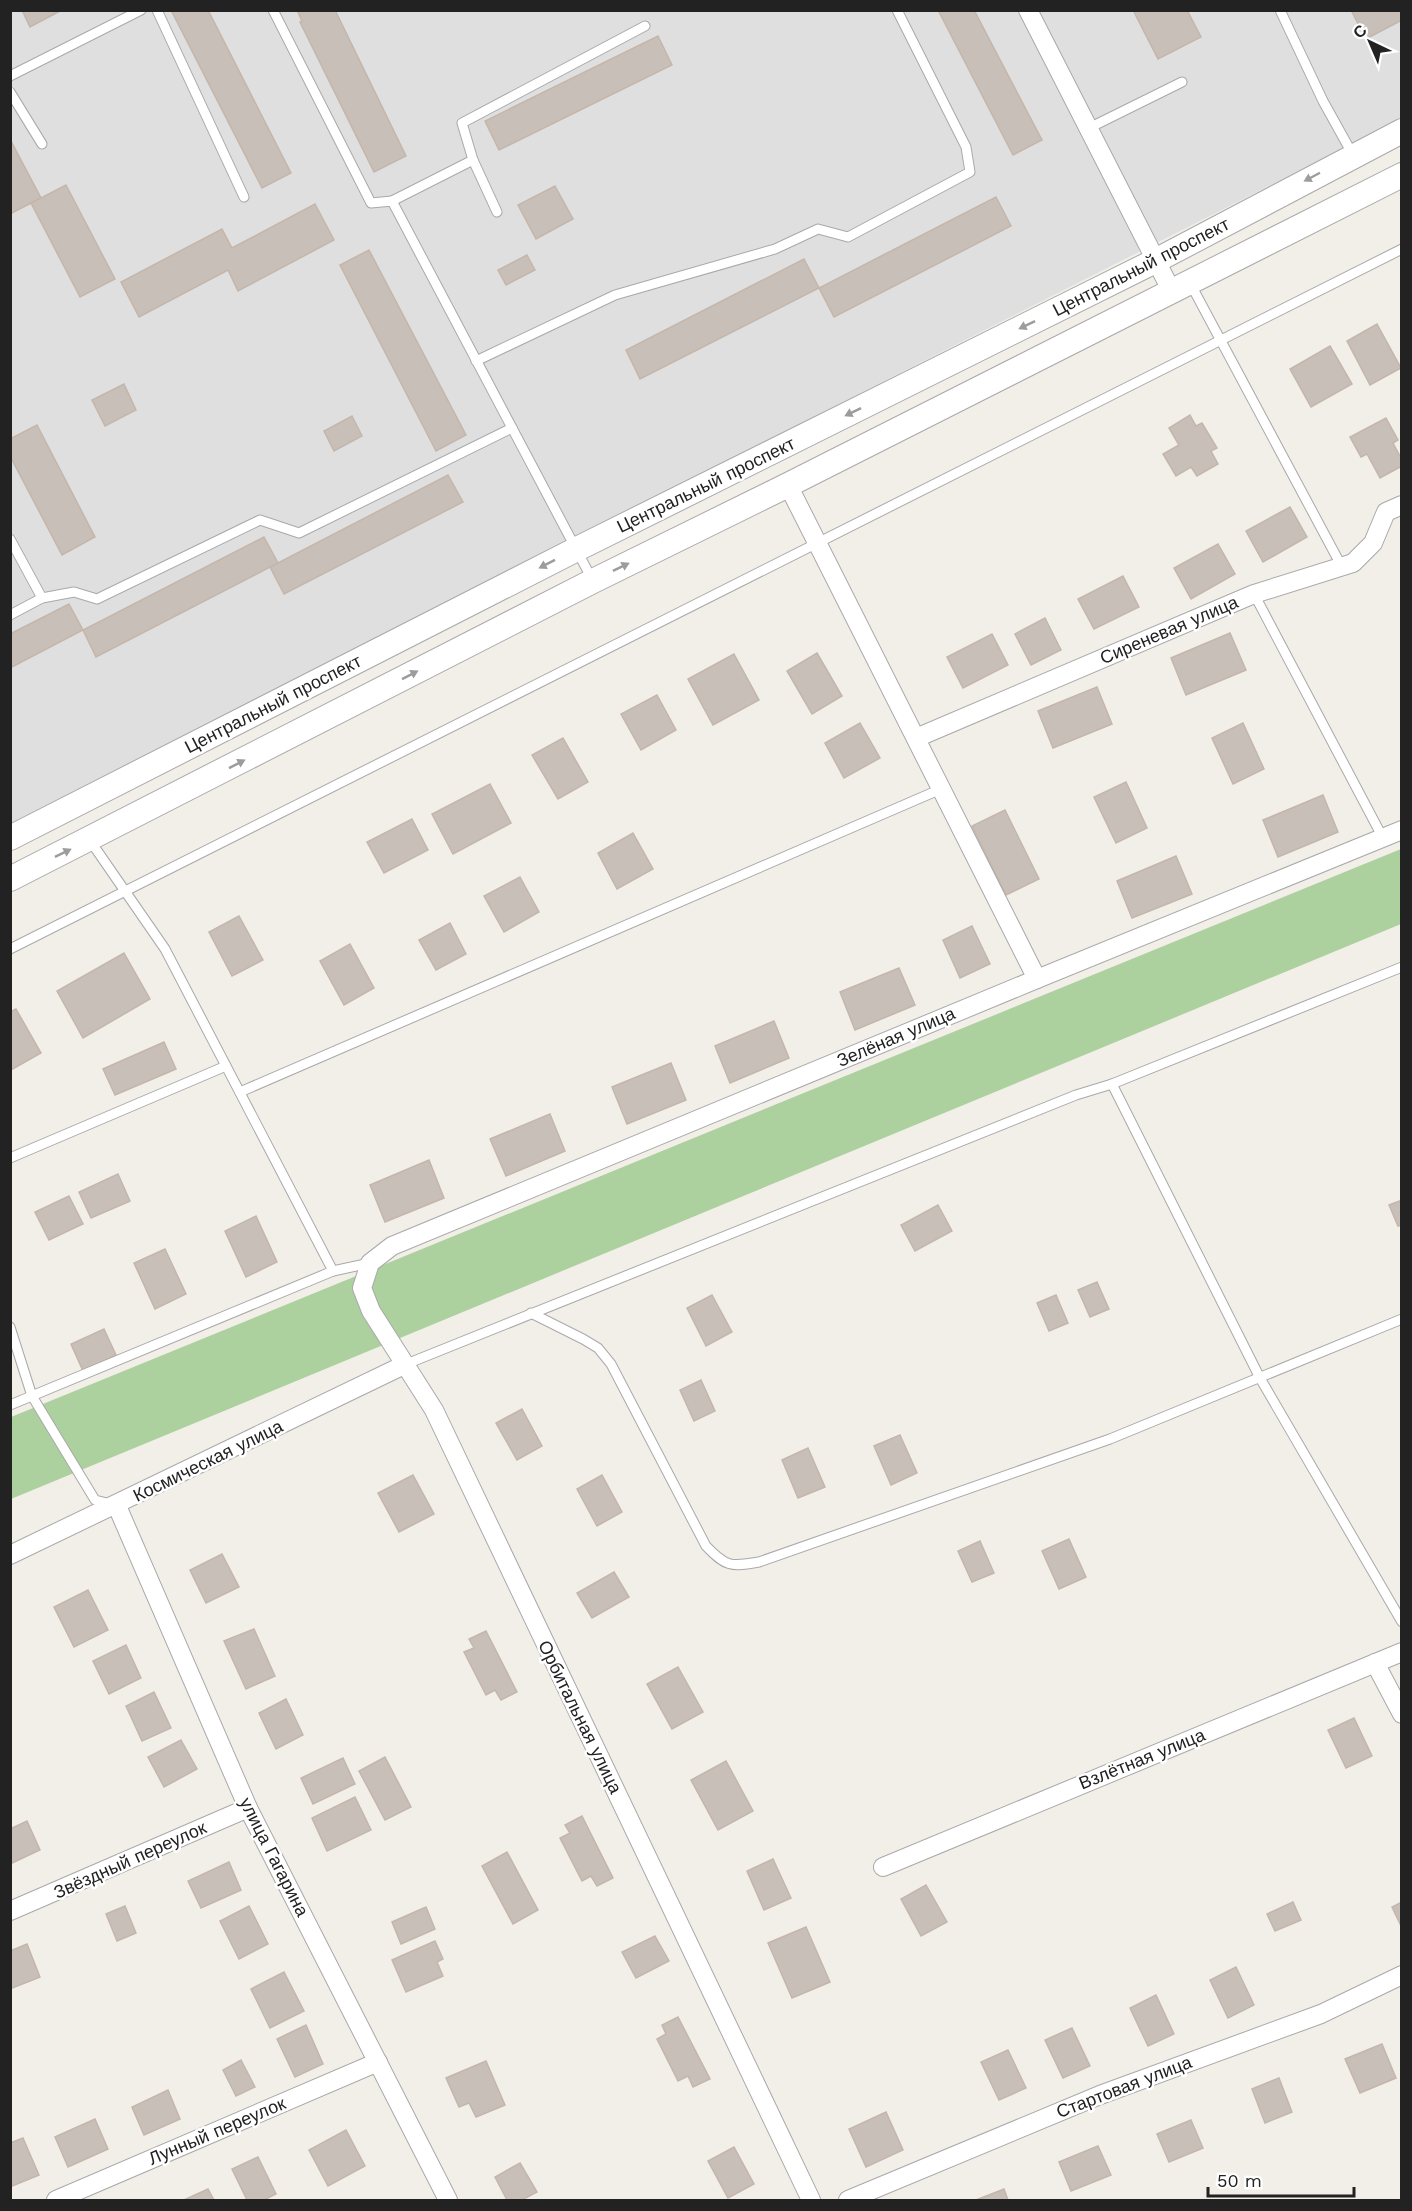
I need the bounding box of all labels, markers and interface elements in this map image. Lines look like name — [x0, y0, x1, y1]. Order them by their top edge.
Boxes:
north arrow — [1340, 12, 1400, 72]
text: С — [1349, 20, 1371, 42]
one-way arrow — [1304, 172, 1321, 182]
street label: Центральный проспект — [1049, 213, 1233, 320]
one-way arrow — [1019, 320, 1036, 330]
one-way arrow — [844, 407, 861, 416]
street label: Центральный проспект — [613, 432, 798, 537]
one-way arrow — [538, 560, 555, 569]
one-way arrow — [613, 562, 630, 572]
street label: Сиреневая улица — [1097, 591, 1242, 668]
street label: Центральный проспект — [181, 650, 365, 757]
one-way arrow — [402, 670, 419, 680]
one-way arrow — [228, 759, 245, 769]
one-way arrow — [54, 848, 71, 857]
street label: Зелёная улица — [834, 1002, 959, 1071]
street label: Космическая улица — [129, 1415, 287, 1506]
street label: Орбитальная улица — [534, 1637, 627, 1798]
street label: Взлётная улица — [1076, 1723, 1209, 1793]
street label: улица Гагарина — [235, 1794, 314, 1921]
street label: Звёздный переулок — [50, 1816, 209, 1903]
street label: Стартовая улица — [1053, 2051, 1195, 2122]
street label: Лунный переулок — [145, 2092, 289, 2169]
scale bar — [1208, 2160, 1354, 2198]
text: 50 m — [1217, 2170, 1262, 2191]

